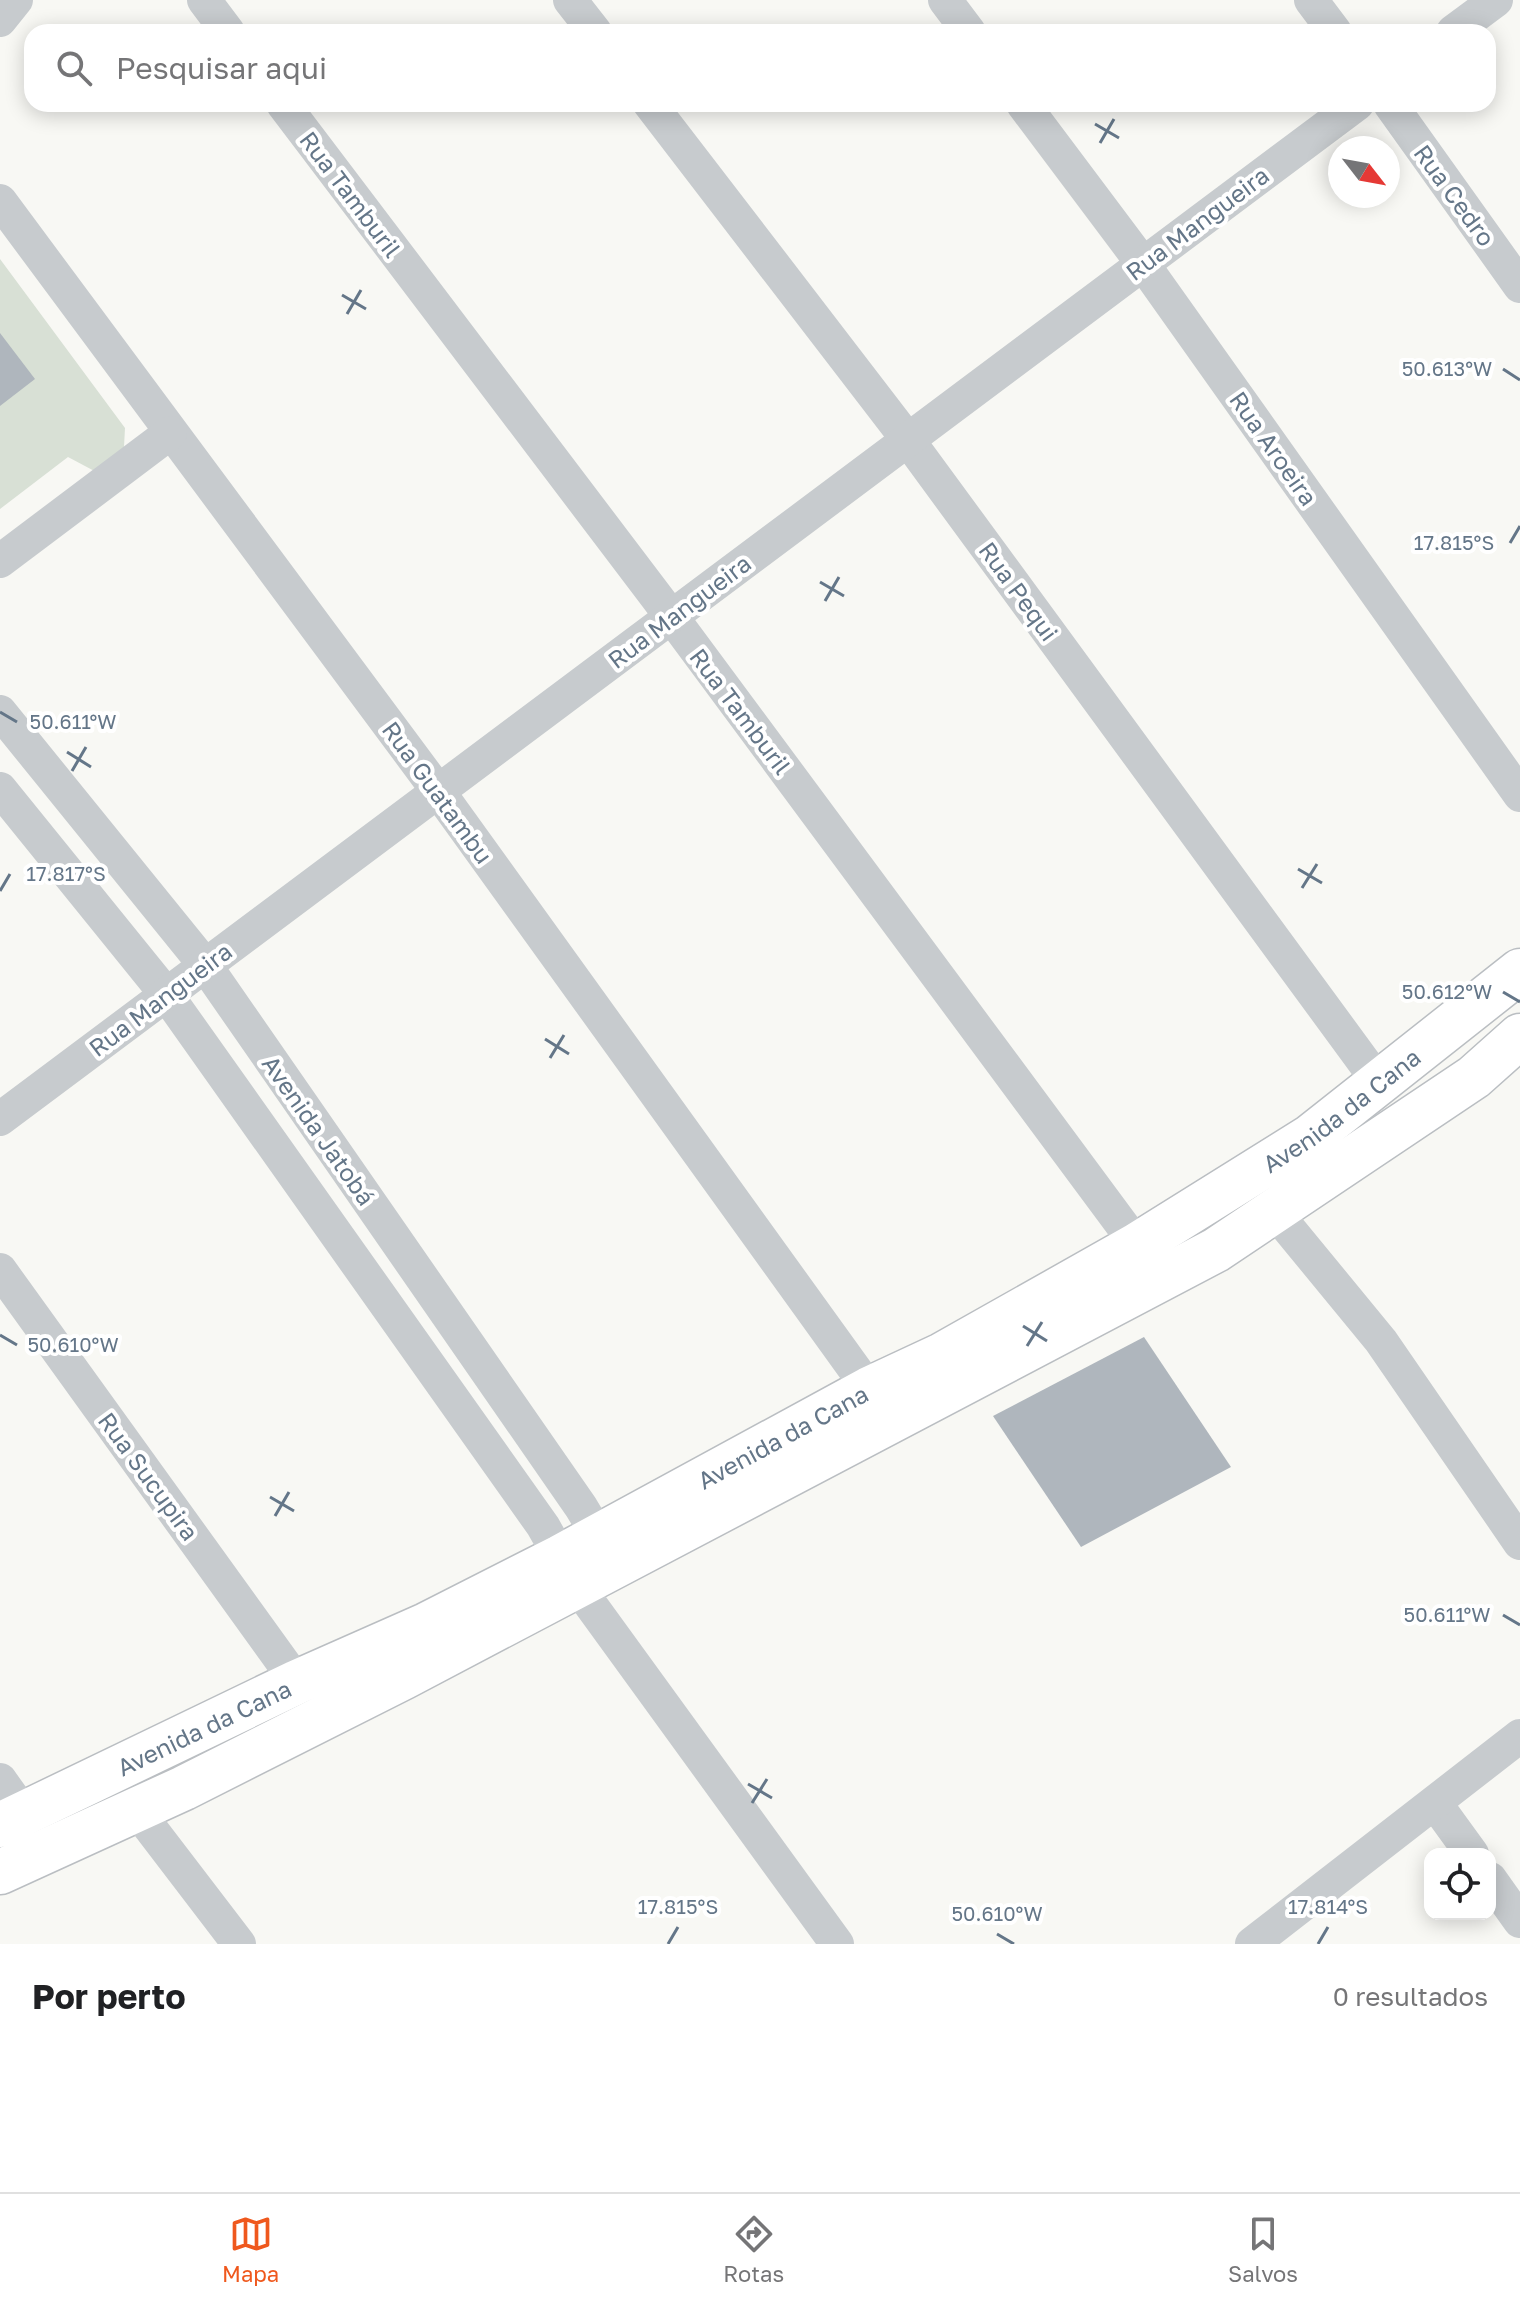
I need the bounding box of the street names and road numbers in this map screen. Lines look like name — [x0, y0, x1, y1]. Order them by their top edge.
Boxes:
street label: Rua Tamburil — [294, 125, 408, 263]
street label: Rua Cedro — [1408, 139, 1502, 251]
street label: Rua Mangueira — [1120, 160, 1274, 286]
street label: Rua Aroeira — [1224, 385, 1324, 511]
street label: Rua Pequi — [973, 536, 1065, 646]
street label: Rua Mangueira — [602, 548, 756, 674]
street label: Rua Tamburil — [684, 642, 798, 780]
street label: Rua Guatambu — [377, 715, 499, 869]
street label: Rua Mangueira — [83, 936, 237, 1062]
street label: Avenida da Cana — [1257, 1041, 1426, 1178]
street label: Avenida Jatobá — [257, 1050, 381, 1210]
street label: Avenida da Cana — [692, 1378, 873, 1494]
street label: Rua Sucupira — [93, 1406, 205, 1546]
street label: Avenida da Cana — [112, 1673, 295, 1781]

